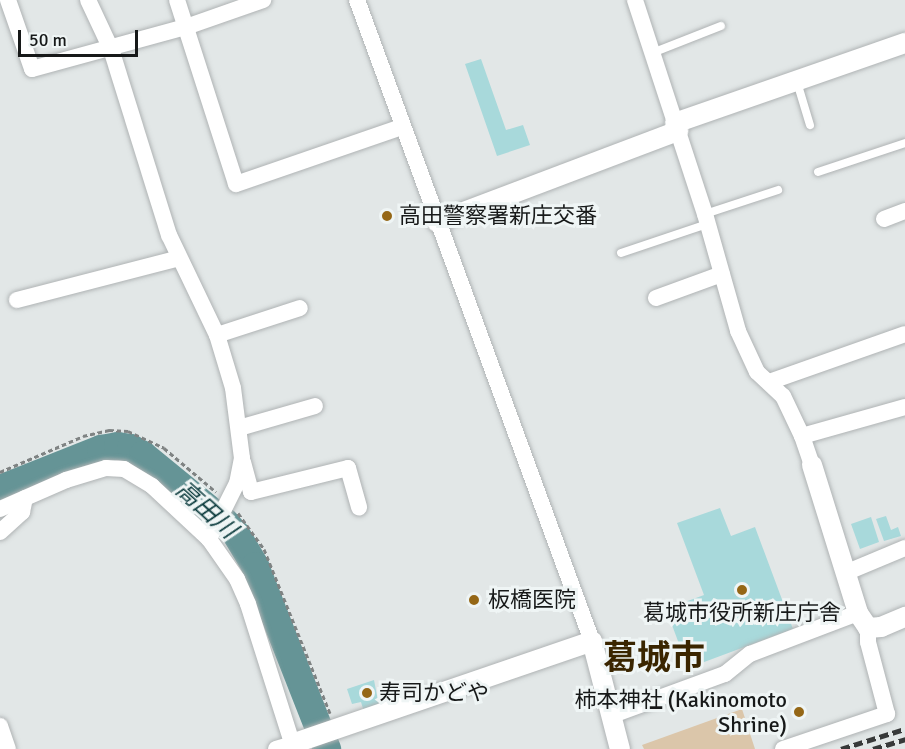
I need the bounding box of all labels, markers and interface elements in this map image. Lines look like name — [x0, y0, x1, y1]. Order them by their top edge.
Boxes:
scale bar — [21, 18, 141, 56]
text: 50 m — [29, 29, 67, 51]
place label: 高田警察署新庄交番 — [399, 203, 597, 229]
marker: 高田警察署新庄交番 — [380, 209, 394, 223]
water label: 高田川 — [170, 475, 242, 545]
marker: 葛城市役所新庄庁舎 — [735, 583, 749, 597]
place label: 板橋医院 — [488, 587, 576, 613]
marker: 板橋医院 — [465, 591, 483, 609]
place label: 葛城市役所新庄庁舎 — [643, 600, 841, 626]
district label: 葛城市 — [603, 639, 705, 679]
place label: 寿司かどや — [379, 680, 489, 706]
marker: 寿司かどや — [360, 686, 374, 700]
place label: 柿本神社 (Kakinomoto Shrine) — [575, 686, 787, 738]
marker: 柿本神社 (Kakinomoto Shrine) — [792, 705, 806, 719]

